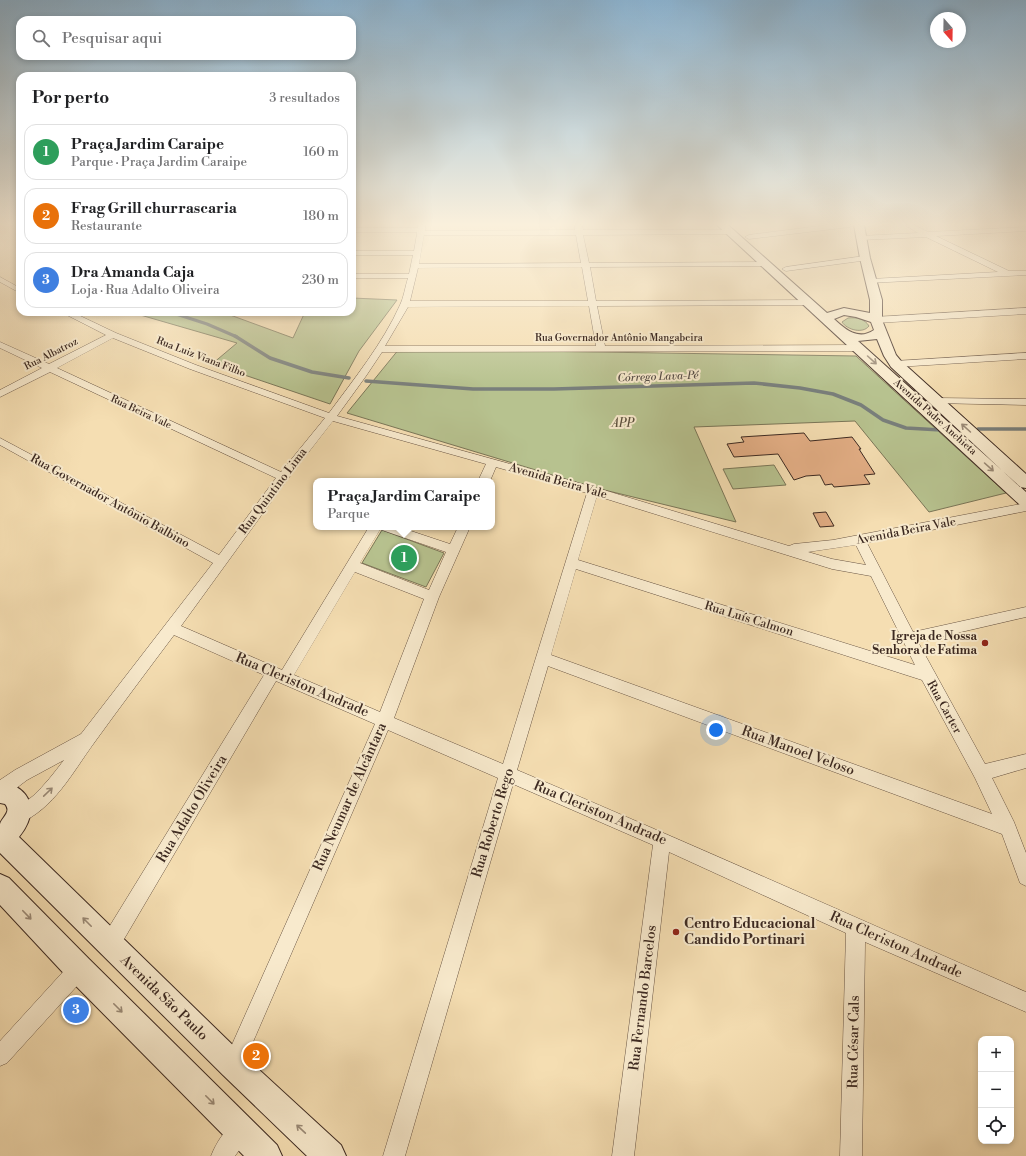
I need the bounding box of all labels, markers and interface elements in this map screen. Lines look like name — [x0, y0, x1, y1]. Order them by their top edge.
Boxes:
north arrow — [930, 12, 966, 48]
search box — [16, 16, 356, 60]
icon: search — [30, 27, 52, 49]
text: Pesquisar aqui — [62, 29, 162, 48]
text: Por perto — [32, 87, 109, 109]
text: 3 resultados — [269, 90, 340, 106]
text: Praça Jardim Caraipe — [71, 135, 224, 154]
text: 1 — [43, 144, 49, 160]
text: 160 m — [303, 144, 339, 160]
text: Parque · Praça Jardim Caraipe — [71, 154, 247, 170]
text: Frag Grill churrascaria — [71, 199, 237, 218]
text: 2 — [42, 208, 50, 224]
text: 180 m — [303, 208, 339, 224]
text: Restaurante — [71, 218, 142, 234]
text: Dra Amanda Caja — [71, 263, 194, 282]
text: 3 — [42, 272, 50, 288]
text: 230 m — [302, 272, 339, 288]
text: Loja · Rua Adalto Oliveira — [71, 282, 219, 298]
street label: Rua Governador Antônio Mangabeira — [535, 332, 704, 344]
street label: Rua Luiz Viana Filho — [155, 334, 248, 380]
street label: Rua Albatroz — [22, 335, 80, 373]
one-way arrow — [867, 356, 877, 365]
water label: Córrego Lava-Pé — [617, 369, 700, 385]
street label: Avenida Padre Anchieta — [890, 376, 980, 458]
street label: Rua Beira Vale — [109, 393, 173, 431]
park label: APP — [610, 416, 636, 431]
one-way arrow — [961, 424, 971, 433]
street label: Rua Quintino Lima — [236, 444, 311, 537]
street label: Rua Governador Antônio Balbino — [28, 451, 193, 551]
street label: Avenida Beira Vale — [506, 460, 609, 502]
one-way arrow — [983, 462, 994, 471]
popup — [313, 478, 495, 530]
text: Praça Jardim Caraipe — [327, 487, 481, 506]
text: Parque — [327, 506, 370, 522]
street label: Avenida Beira Vale — [854, 514, 957, 548]
pin: 1 — [391, 543, 417, 573]
street label: Rua Luís Calmon — [703, 598, 795, 640]
place label: Igreja de Nossa Senhora de Fatima — [872, 629, 978, 658]
marker: Igreja de Nossa Senhora de Fatima — [980, 638, 990, 648]
street label: Rua Cleriston Andrade — [232, 649, 372, 721]
street label: Rua Carter — [923, 678, 965, 736]
street label: Rua Neumar de Alcântara — [309, 719, 391, 874]
your location — [706, 720, 726, 740]
street label: Rua Manoel Veloso — [739, 722, 857, 780]
street label: Rua Adalto Oliveira — [153, 751, 232, 866]
street label: Rua Roberto Rego — [468, 766, 518, 880]
street label: Rua Cleriston Andrade — [530, 777, 670, 849]
one-way arrow — [43, 787, 53, 797]
street label: Rua Cleriston Andrade — [827, 908, 965, 982]
one-way arrow — [22, 910, 32, 920]
place label: Centro Educacional Candido Portinari — [684, 915, 816, 949]
one-way arrow — [82, 917, 92, 927]
street label: Rua Fernando Barcelos — [625, 924, 661, 1072]
marker: Centro Educacional Candido Portinari — [671, 927, 681, 937]
street label: Avenida São Paulo — [116, 951, 212, 1045]
pin: 3 — [63, 995, 89, 1025]
street label: Rua César Cals — [844, 995, 864, 1089]
one-way arrow — [113, 1003, 123, 1013]
map controls — [978, 1036, 1014, 1144]
button: + — [978, 1036, 1014, 1072]
pin: 2 — [243, 1041, 269, 1071]
button: − — [978, 1072, 1014, 1108]
one-way arrow — [205, 1095, 215, 1105]
button: locate — [978, 1108, 1014, 1144]
one-way arrow — [296, 1124, 306, 1134]

